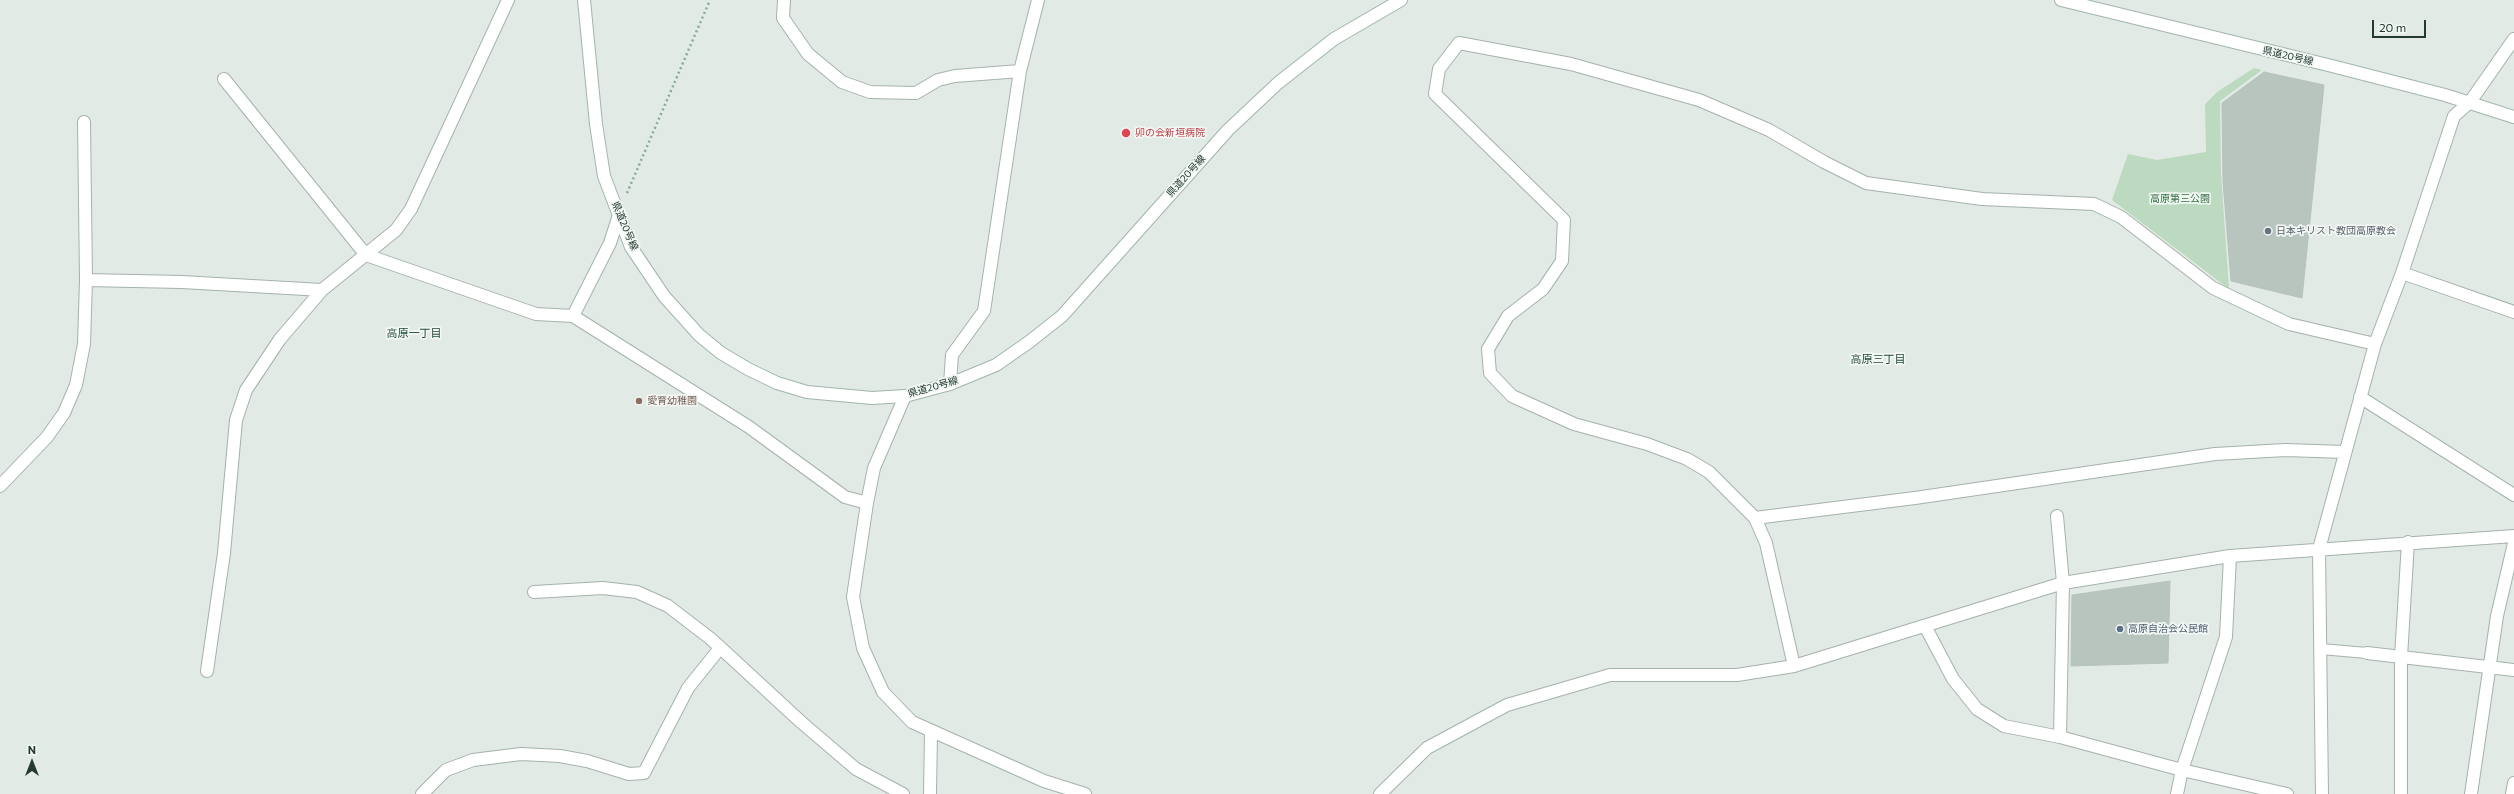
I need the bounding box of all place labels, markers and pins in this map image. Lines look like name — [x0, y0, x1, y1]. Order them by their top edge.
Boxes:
marker: 卯の会新垣病院 — [1120, 127, 1132, 139]
place label: 卯の会新垣病院 — [1135, 127, 1205, 139]
place label: 日本キリスト教団高原教会 — [2276, 225, 2396, 237]
marker: 日本キリスト教団高原教会 — [2263, 226, 2273, 236]
place label: 愛育幼稚園 — [647, 395, 697, 407]
marker: 愛育幼稚園 — [634, 396, 644, 406]
place label: 高原自治会公民館 — [2128, 623, 2208, 635]
marker: 高原自治会公民館 — [2115, 624, 2125, 634]

